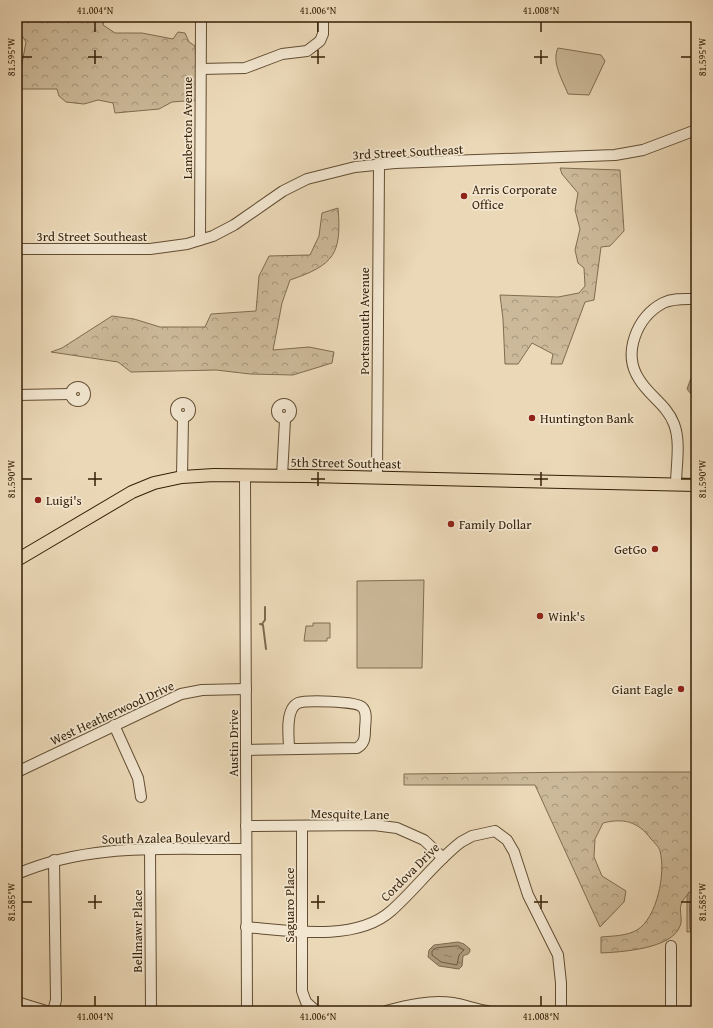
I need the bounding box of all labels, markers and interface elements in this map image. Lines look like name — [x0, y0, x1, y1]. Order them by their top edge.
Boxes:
text: 41.004°N — [77, 3, 114, 18]
text: 41.006°N — [300, 3, 337, 18]
text: 41.008°N — [523, 3, 560, 18]
text: 81.595°W — [4, 37, 19, 76]
text: 81.595°W — [695, 37, 710, 76]
street label: Lamberton Avenue — [178, 77, 197, 179]
street label: 3rd Street Southeast — [352, 140, 464, 164]
place label: Arris Corporate Office — [472, 180, 557, 214]
marker: Arris Corporate Office — [459, 191, 469, 201]
street label: 3rd Street Southeast — [37, 227, 148, 246]
street label: Portsmouth Avenue — [355, 267, 374, 375]
place label: Huntington Bank — [540, 409, 634, 428]
marker: Huntington Bank — [527, 413, 537, 423]
street label: 5th Street Southeast — [291, 453, 402, 473]
text: 81.590°W — [4, 459, 19, 498]
text: 81.590°W — [695, 459, 710, 498]
place label: Luigi's — [46, 491, 82, 510]
marker: Luigi's — [33, 495, 43, 505]
place label: Family Dollar — [459, 515, 532, 534]
marker: Family Dollar — [446, 519, 456, 529]
place label: GetGo — [614, 540, 647, 559]
marker: GetGo — [650, 544, 660, 554]
place label: Wink's — [548, 607, 585, 626]
marker: Wink's — [535, 611, 545, 621]
street label: West Heatherwood Drive — [47, 676, 177, 750]
place label: Giant Eagle — [612, 680, 673, 699]
marker: Giant Eagle — [676, 684, 686, 694]
street label: Austin Drive — [224, 709, 243, 777]
street label: Mesquite Lane — [310, 804, 390, 824]
street label: South Azalea Boulevard — [102, 827, 230, 849]
street label: Cordova Drive — [376, 838, 444, 906]
street label: Saguaro Place — [280, 867, 299, 943]
text: 81.585°W — [4, 882, 19, 921]
text: 81.585°W — [695, 882, 710, 921]
street label: Bellmawr Place — [128, 889, 147, 973]
text: 41.004°N — [77, 1009, 114, 1024]
text: 41.006°N — [300, 1009, 337, 1024]
text: 41.008°N — [523, 1009, 560, 1024]

